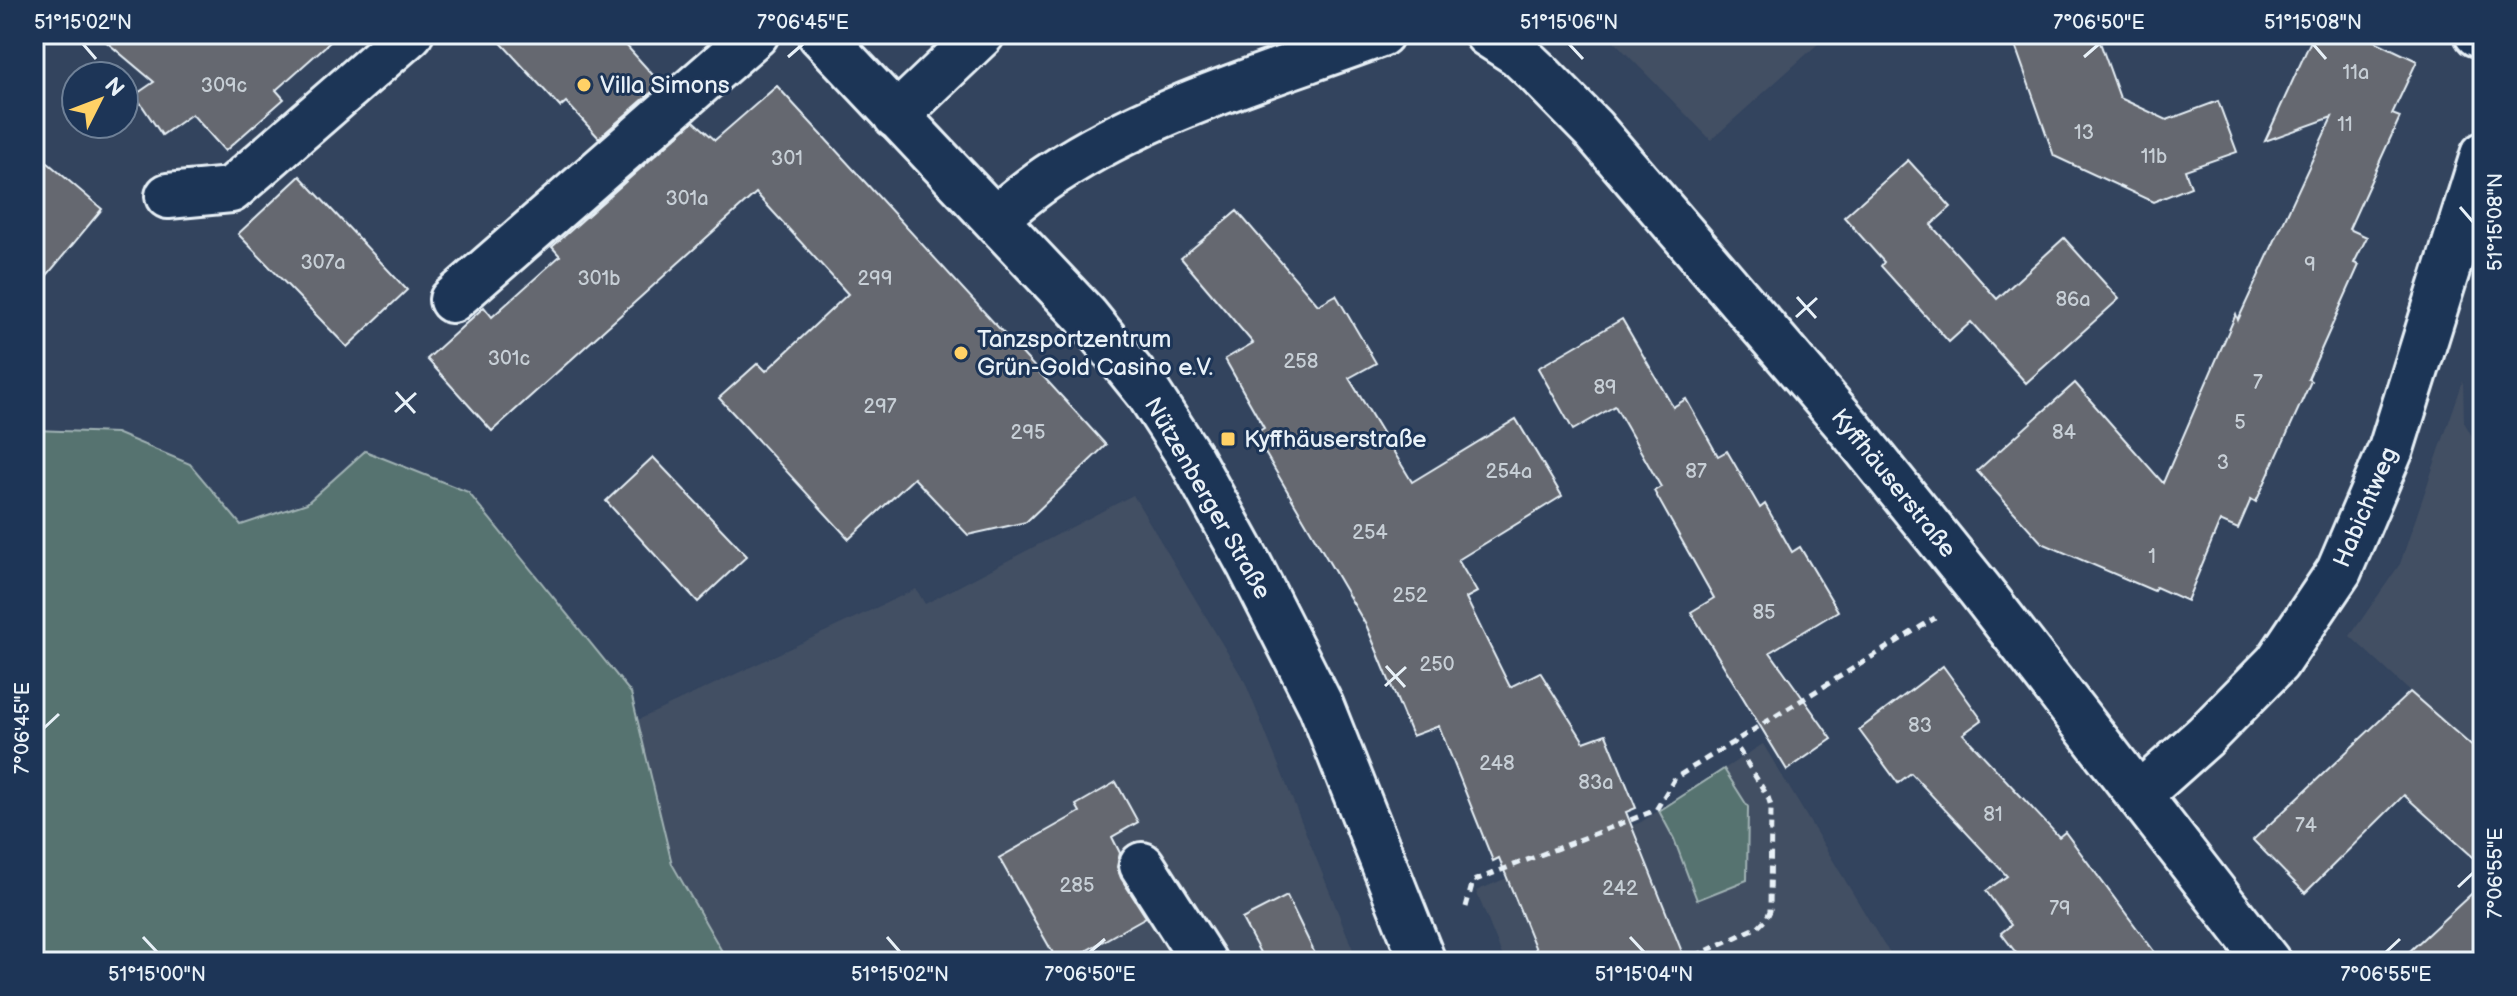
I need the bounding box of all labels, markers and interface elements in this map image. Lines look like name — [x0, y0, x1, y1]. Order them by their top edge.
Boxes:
text: 51°15'02"N — [34, 11, 132, 35]
text: 7°06'45"E — [757, 11, 849, 35]
text: 51°15'06"N — [1520, 11, 1618, 35]
text: 7°06'50"E — [2053, 11, 2145, 35]
text: 51°15'08"N — [2264, 11, 2362, 35]
north arrow — [60, 60, 140, 140]
house number: 11a — [2343, 61, 2369, 85]
place label: Villa Simons — [600, 71, 730, 100]
text: N — [98, 72, 129, 103]
house number: 309c — [201, 74, 247, 98]
marker: Villa Simons — [575, 76, 593, 94]
house number: 11 — [2337, 113, 2353, 137]
house number: 13 — [2074, 121, 2094, 145]
house number: 11b — [2141, 145, 2167, 169]
house number: 301 — [771, 147, 803, 171]
text: 51°15'08"N — [2484, 173, 2508, 271]
house number: 301a — [665, 187, 709, 211]
house number: 307a — [300, 251, 346, 275]
house number: 9 — [2304, 253, 2316, 277]
house number: 301b — [577, 267, 621, 291]
house number: 299 — [858, 267, 892, 291]
house number: 86a — [2055, 288, 2091, 312]
place label: Tanzsportzentrum Grün-Gold Casino e.V. — [977, 325, 1213, 382]
marker: Tanzsportzentrum Grün-Gold Casino e.V. — [952, 344, 970, 362]
house number: 301c — [488, 347, 530, 371]
house number: 258 — [1284, 350, 1318, 374]
house number: 7 — [2253, 371, 2263, 395]
house number: 89 — [1593, 376, 1617, 400]
street label: Nützenberger Straße — [1138, 392, 1277, 604]
house number: 297 — [863, 395, 897, 419]
street label: Kyffhäuserstraße — [1825, 403, 1962, 563]
house number: 5 — [2234, 411, 2246, 435]
house number: 295 — [1011, 421, 1045, 445]
house number: 84 — [2052, 421, 2076, 445]
place label: Kyffhäuserstraße — [1244, 425, 1427, 454]
marker: Kyffhäuserstraße — [1219, 430, 1237, 448]
street label: Habichtweg — [2327, 443, 2404, 572]
house number: 3 — [2217, 451, 2229, 475]
house number: 254a — [1486, 460, 1532, 484]
house number: 87 — [1685, 460, 1707, 484]
house number: 254 — [1352, 521, 1388, 545]
house number: 1 — [2148, 545, 2156, 569]
house number: 252 — [1392, 584, 1428, 608]
house number: 85 — [1752, 601, 1776, 625]
house number: 250 — [1419, 653, 1455, 677]
text: 7°06'45"E — [11, 682, 35, 774]
house number: 83 — [1908, 714, 1932, 738]
house number: 248 — [1479, 752, 1515, 776]
house number: 83a — [1578, 771, 1614, 795]
house number: 81 — [1983, 803, 2003, 827]
house number: 74 — [2295, 814, 2317, 838]
text: 7°06'55"E — [2484, 827, 2508, 919]
house number: 285 — [1060, 874, 1094, 898]
house number: 242 — [1602, 877, 1638, 901]
house number: 79 — [2049, 897, 2071, 921]
text: 51°15'00"N — [108, 963, 206, 987]
text: 51°15'02"N — [851, 963, 949, 987]
text: 7°06'50"E — [1044, 963, 1136, 987]
text: 51°15'04"N — [1595, 963, 1693, 987]
text: 7°06'55"E — [2340, 963, 2432, 987]

